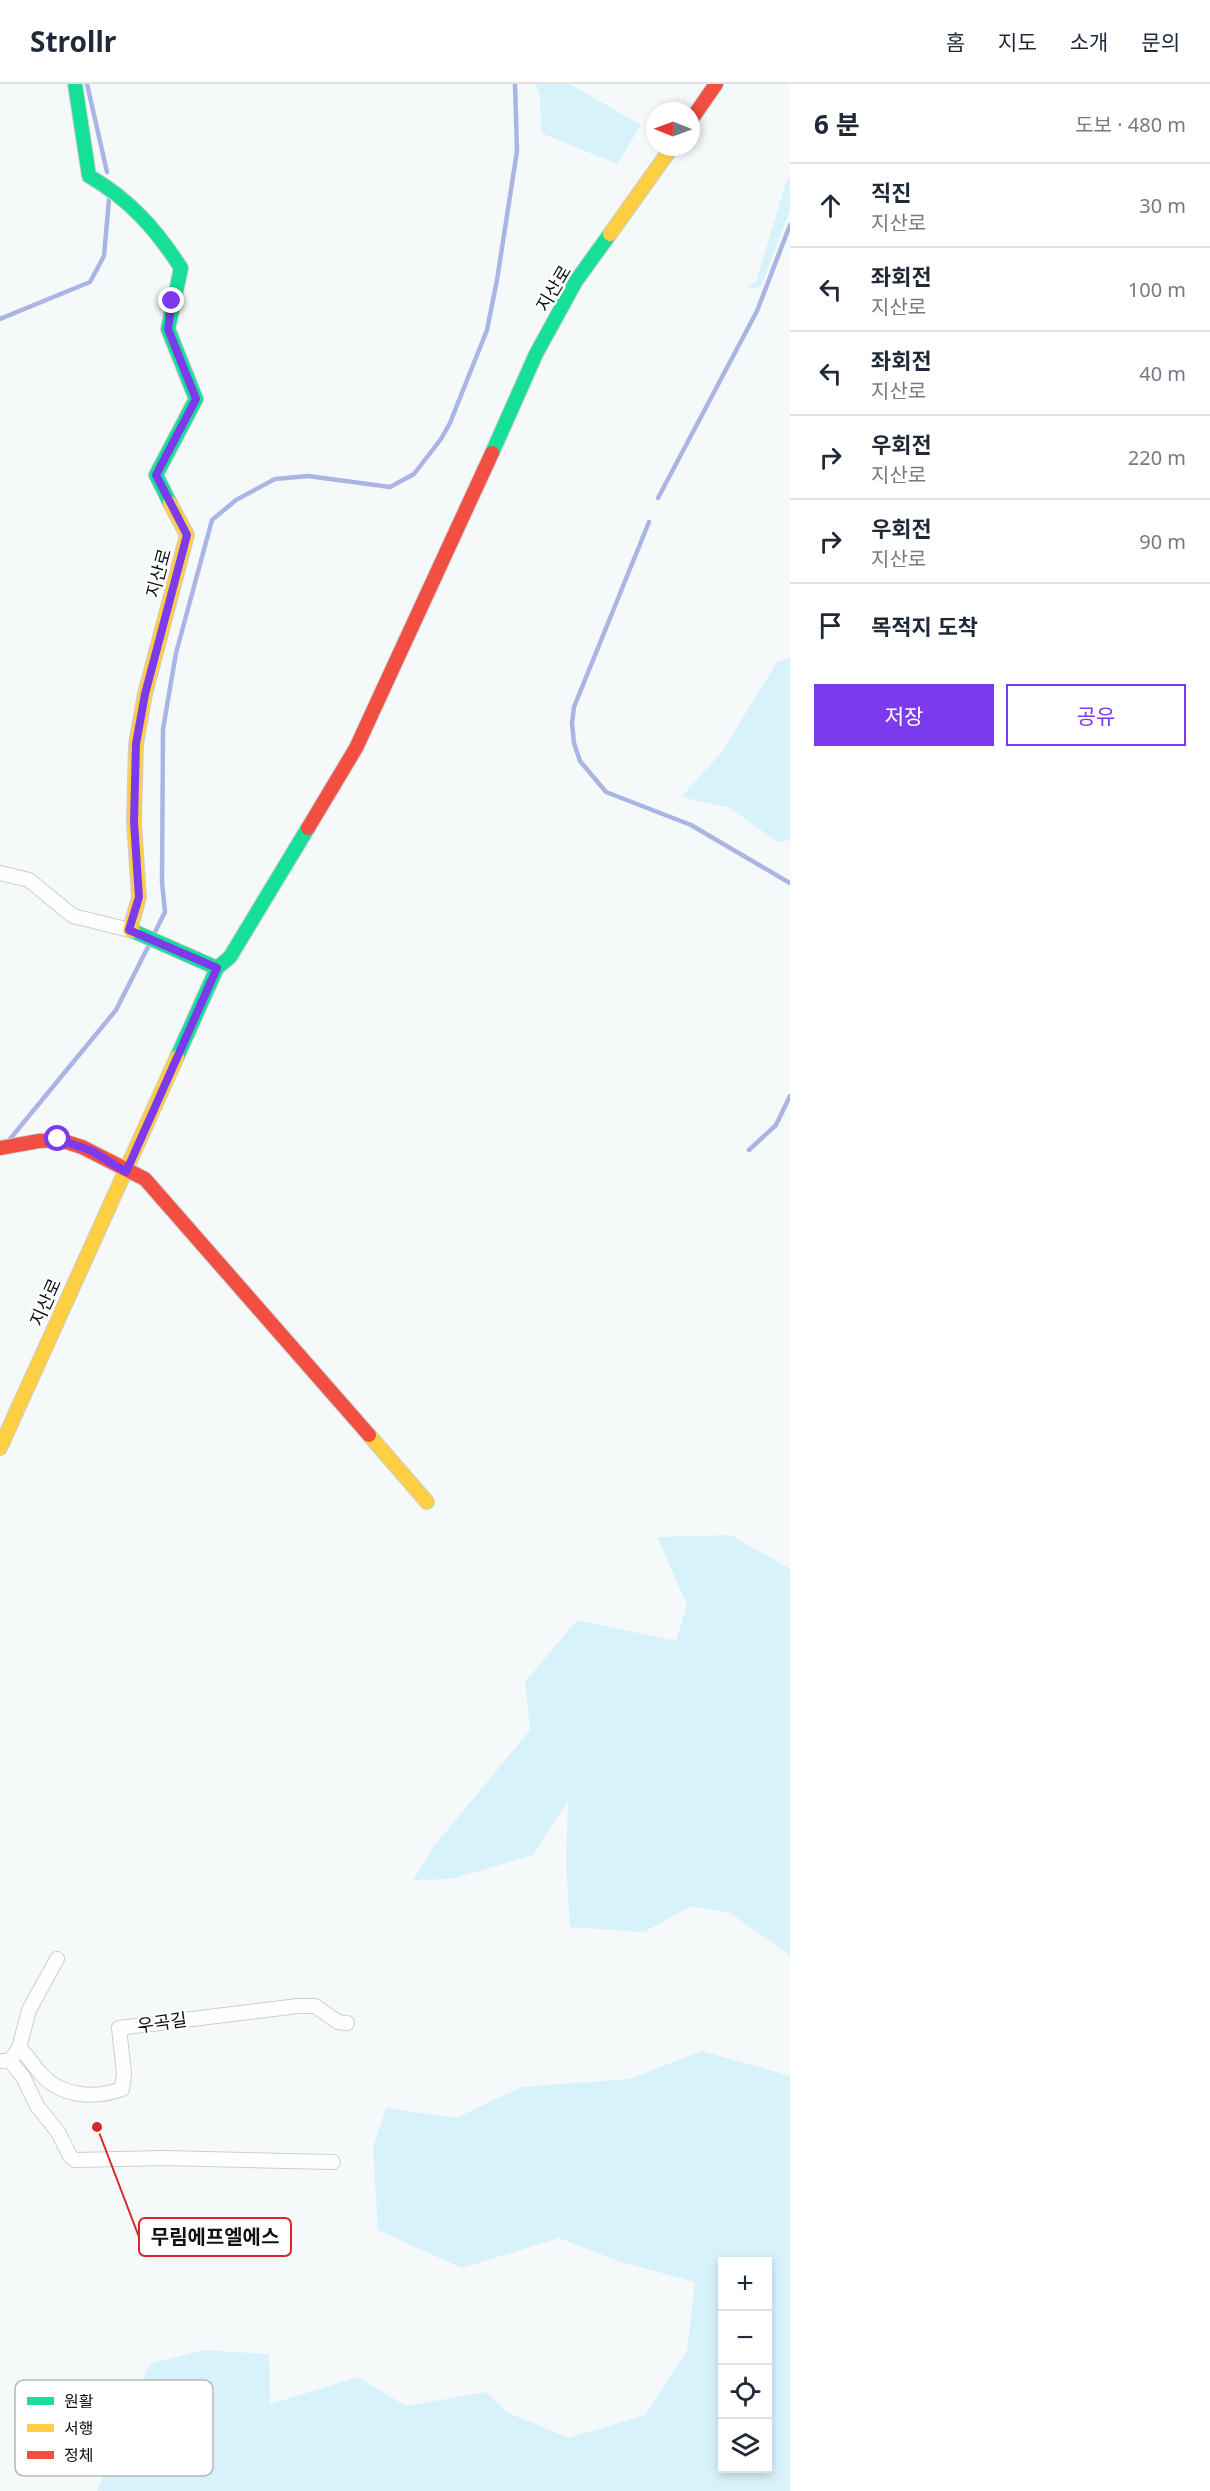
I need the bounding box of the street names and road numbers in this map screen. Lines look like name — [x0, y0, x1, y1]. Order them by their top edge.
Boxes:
street label: 지산로 — [530, 261, 576, 315]
street label: 지산로 — [140, 546, 176, 600]
street label: 지산로 — [24, 1274, 66, 1330]
street label: 우곡길 — [136, 2007, 188, 2037]

